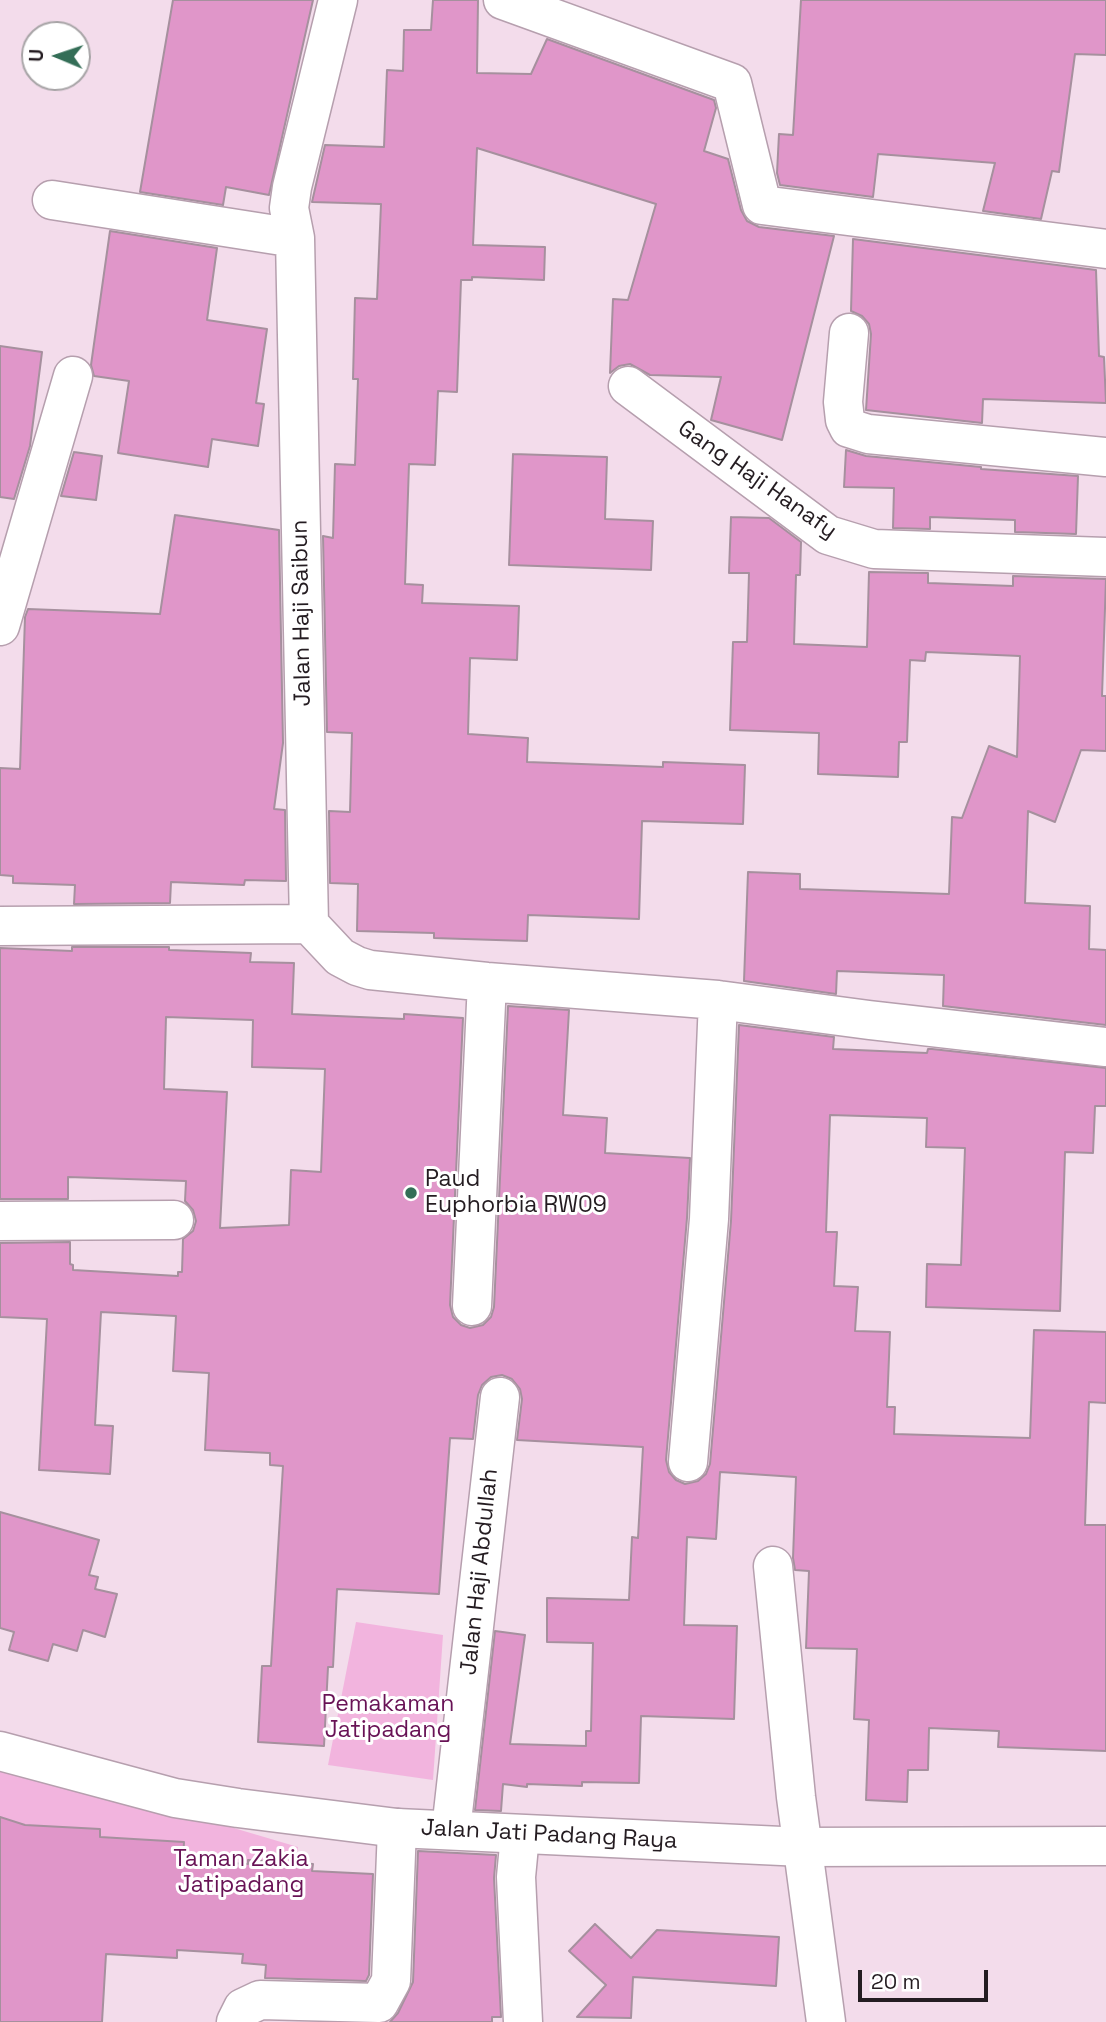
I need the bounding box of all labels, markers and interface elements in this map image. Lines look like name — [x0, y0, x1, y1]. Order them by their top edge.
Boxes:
north arrow — [21, 21, 91, 91]
text: U — [24, 48, 49, 62]
street label: Gang Haji Hanafy — [672, 415, 842, 545]
street label: Jalan Haji Saibun — [287, 519, 317, 707]
place label: Paud Euphorbia RW09 — [425, 1166, 607, 1220]
marker: Paud Euphorbia RW09 — [403, 1185, 419, 1201]
street label: Jalan Haji Abdullah — [455, 1467, 505, 1677]
park label: Pemakaman Jatipadang — [322, 1691, 454, 1745]
street label: Jalan Jati Padang Raya — [420, 1814, 678, 1856]
park label: Taman Zakia Jatipadang — [173, 1846, 309, 1900]
scale bar — [861, 1955, 990, 1999]
text: 20 m — [871, 1968, 921, 1995]

